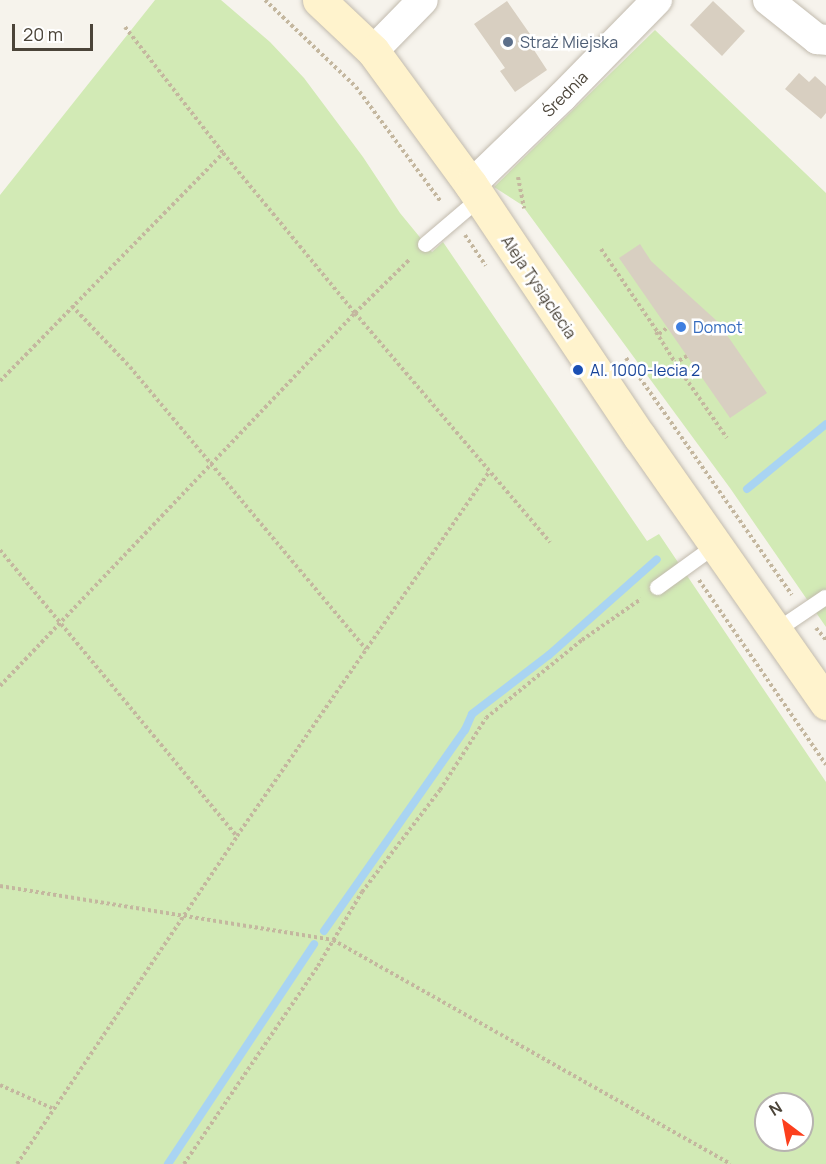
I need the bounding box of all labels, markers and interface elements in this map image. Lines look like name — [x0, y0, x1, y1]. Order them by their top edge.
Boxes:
scale bar — [15, 12, 96, 50]
text: 20 m — [23, 22, 63, 46]
place label: Straż Miejska — [520, 32, 618, 52]
marker: Straż Miejska — [501, 35, 515, 49]
street label: Średnia — [538, 67, 592, 121]
street label: Aleja Tysiąclecia — [497, 232, 581, 342]
place label: Domot — [693, 317, 743, 337]
marker: Domot — [674, 320, 688, 334]
place label: Al. 1000-lecia 2 — [590, 360, 700, 380]
marker: Al. 1000-lecia 2 — [571, 363, 585, 377]
north arrow — [754, 1092, 814, 1152]
text: N — [765, 1096, 786, 1121]

